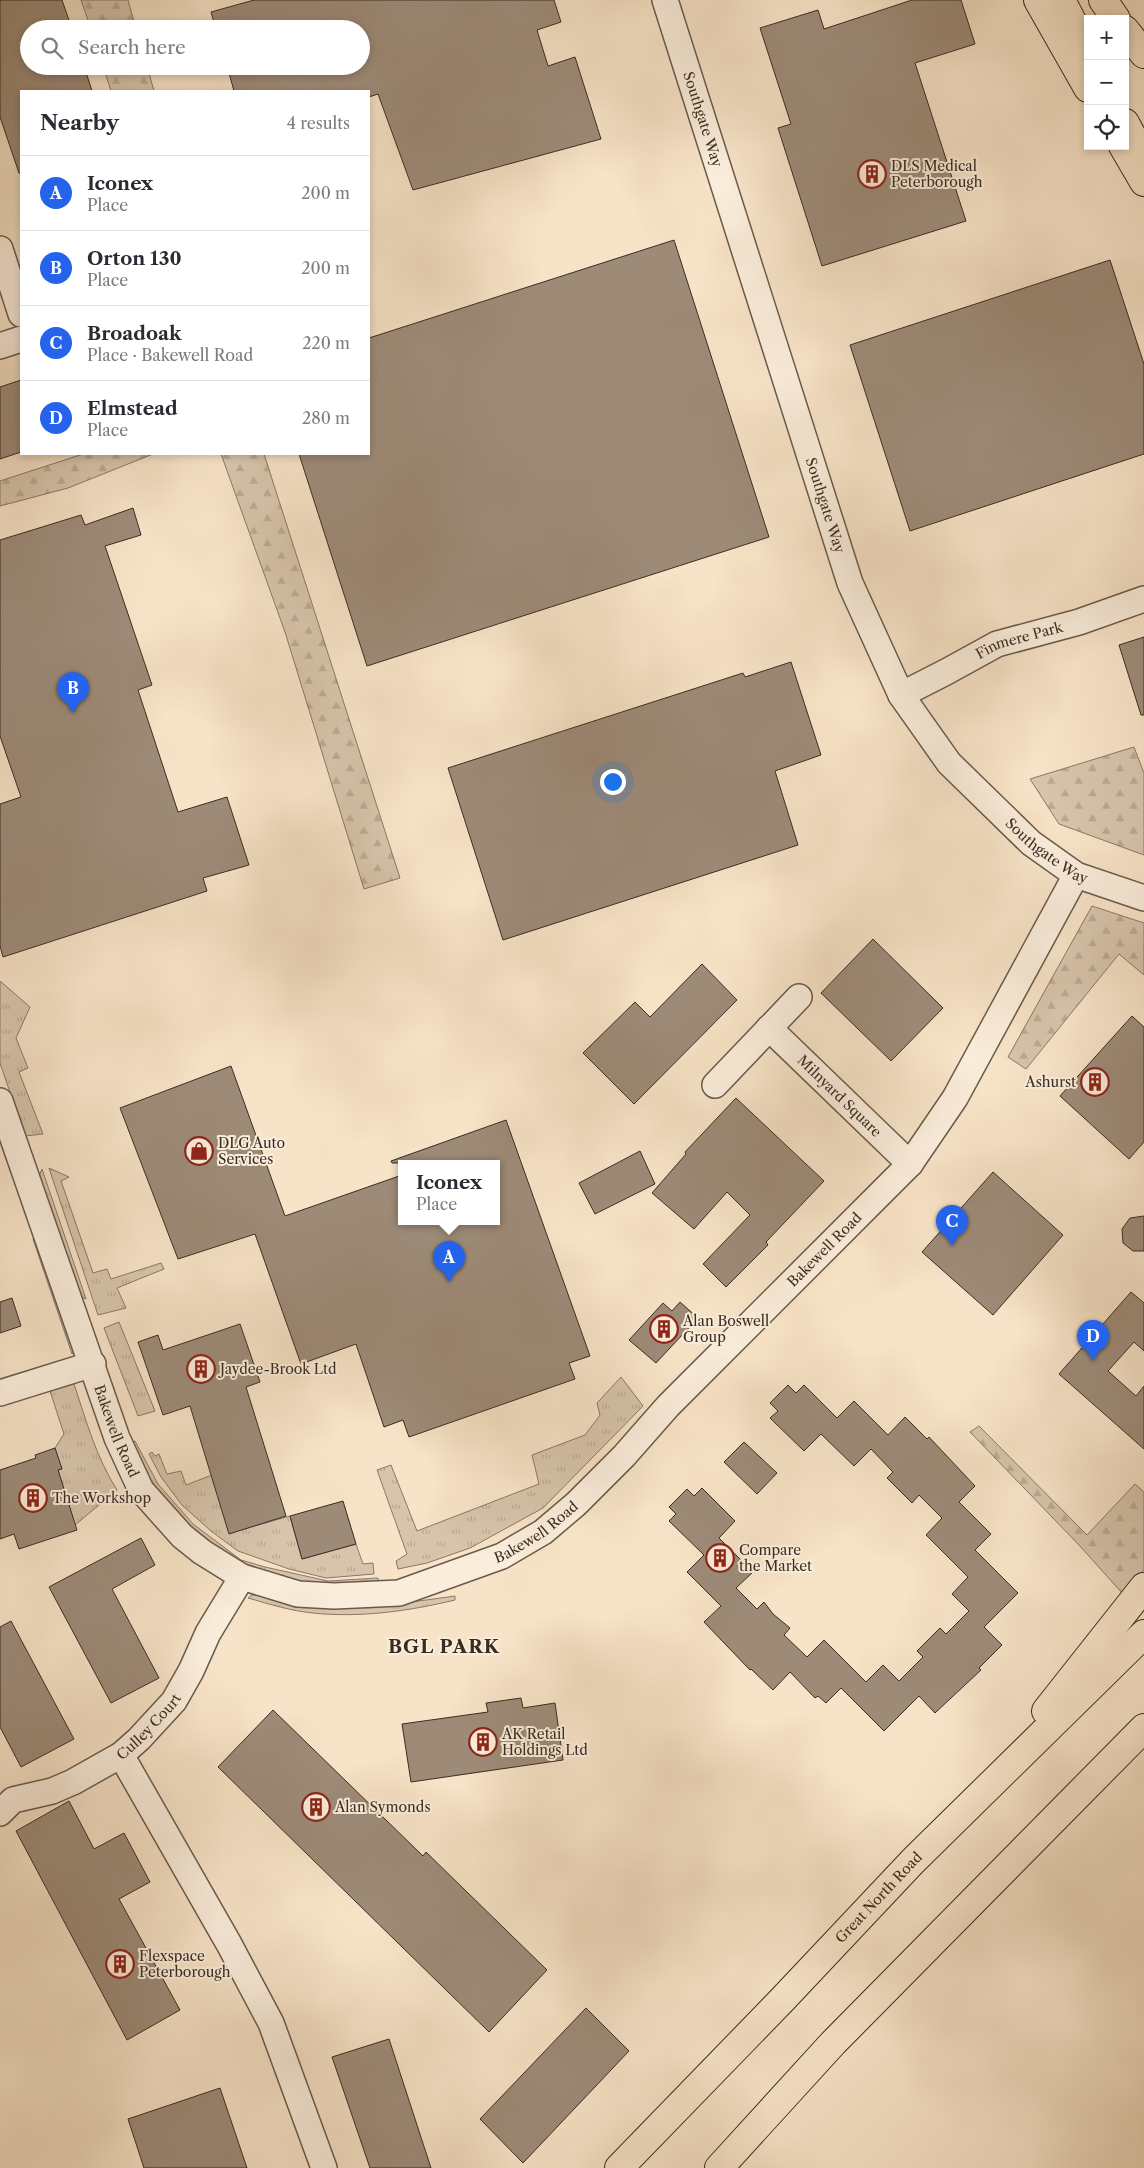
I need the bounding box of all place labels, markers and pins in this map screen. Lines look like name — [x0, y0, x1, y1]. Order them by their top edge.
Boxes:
place label: DLS Medical Peterborough — [891, 157, 983, 191]
building icon: DLS Medical Peterborough — [857, 159, 887, 189]
pin: B — [57, 672, 89, 713]
building icon: Ashurst — [1080, 1067, 1110, 1097]
place label: Ashurst — [1024, 1073, 1076, 1091]
place label: DLG Auto Services — [218, 1134, 285, 1168]
shop icon: DLG Auto Services — [184, 1136, 214, 1166]
pin: C — [936, 1205, 968, 1246]
pin: A — [433, 1241, 465, 1282]
place label: Alan Boswell Group — [682, 1312, 769, 1346]
building icon: Alan Boswell Group — [649, 1314, 679, 1344]
pin: D — [1077, 1320, 1109, 1361]
building icon: Jaydee-Brook Ltd — [186, 1354, 216, 1384]
place label: Jaydee-Brook Ltd — [218, 1360, 337, 1378]
building icon: The Workshop — [18, 1483, 48, 1513]
place label: The Workshop — [52, 1489, 151, 1507]
place label: Compare the Market — [739, 1541, 812, 1575]
building icon: Compare the Market — [705, 1543, 735, 1573]
place label: AK Retail Holdings Ltd — [501, 1725, 588, 1759]
building icon: AK Retail Holdings Ltd — [468, 1727, 498, 1757]
building icon: Alan Symonds — [301, 1792, 331, 1822]
place label: Alan Symonds — [334, 1798, 431, 1816]
place label: Flexspace Peterborough — [139, 1947, 231, 1981]
building icon: Flexspace Peterborough — [105, 1949, 135, 1979]

